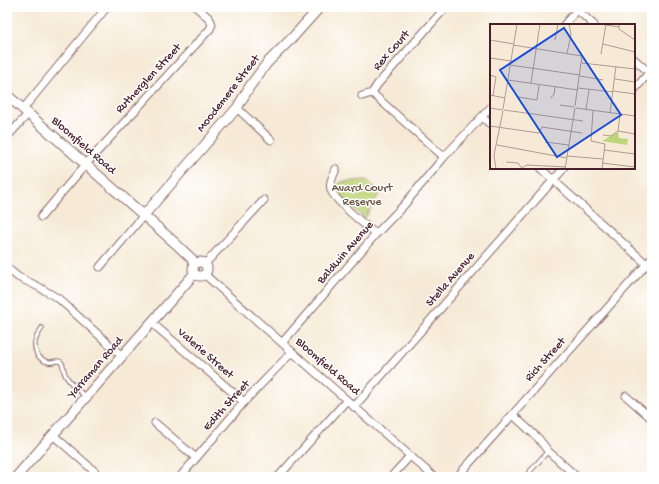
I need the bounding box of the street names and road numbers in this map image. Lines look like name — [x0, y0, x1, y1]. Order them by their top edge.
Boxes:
street label: Rex Court — [371, 27, 414, 74]
street label: Rutherglen Street — [113, 41, 186, 117]
street label: Moodemere Street — [195, 52, 264, 135]
street label: Bloomfield Road — [47, 114, 119, 178]
street label: Baldwin Avenue — [314, 218, 378, 288]
street label: Stella Avenue — [424, 249, 479, 310]
street label: Valerie Street — [173, 325, 237, 383]
street label: Yarraman Road — [65, 334, 127, 403]
street label: Rich Street — [523, 334, 570, 385]
street label: Bloomfield Road — [291, 335, 363, 399]
street label: Edith Street — [201, 377, 254, 434]

